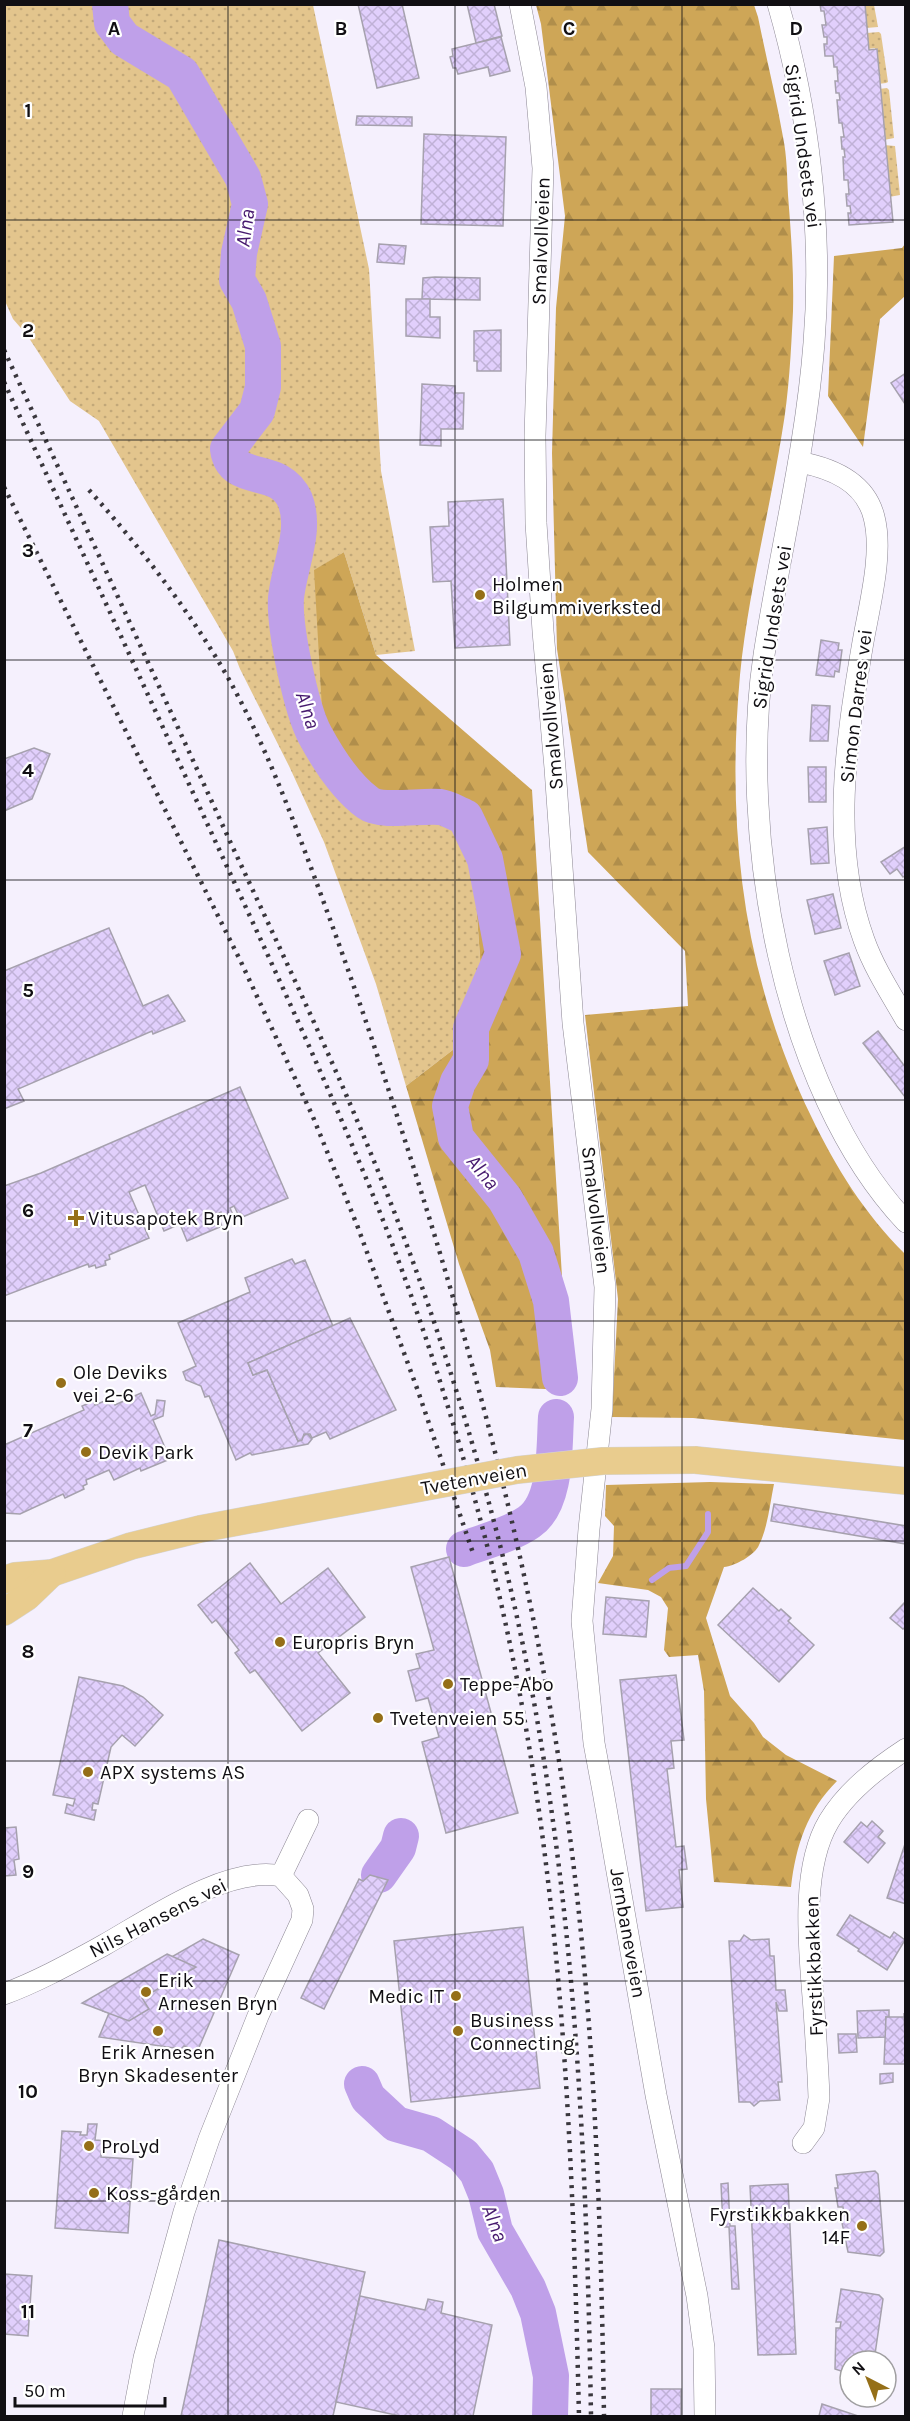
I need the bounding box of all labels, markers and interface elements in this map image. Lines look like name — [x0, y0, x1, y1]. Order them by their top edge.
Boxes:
text: A — [108, 17, 121, 40]
text: B — [335, 17, 347, 40]
text: C — [563, 17, 575, 40]
text: D — [789, 17, 803, 40]
street label: Sigrid Undsets vei — [780, 62, 826, 230]
text: 1 — [24, 99, 32, 122]
street label: Smalvollveien — [527, 177, 555, 305]
water label: Alna — [230, 207, 260, 249]
text: 2 — [22, 319, 34, 342]
text: 3 — [22, 539, 34, 562]
street label: Sigrid Undsets vei — [748, 543, 796, 711]
place label: Holmen Bilgummiverksted — [492, 573, 662, 619]
marker: Holmen Bilgummiverksted — [473, 588, 487, 602]
street label: Simon Darres vei — [835, 628, 877, 784]
street label: Smalvollveien — [534, 661, 568, 791]
water label: Alna — [291, 688, 325, 732]
text: 4 — [22, 759, 34, 782]
text: 5 — [22, 979, 34, 1002]
street label: Smalvollveien — [577, 1145, 615, 1275]
water label: Alna — [462, 1150, 504, 1194]
text: 6 — [22, 1199, 34, 1222]
place label: Vitusapotek Bryn — [88, 1207, 244, 1230]
marker: Vitusapotek Bryn — [69, 1211, 83, 1225]
place label: Ole Deviks vei 2-6 — [73, 1361, 168, 1407]
marker: Ole Deviks vei 2-6 — [54, 1376, 68, 1390]
text: 7 — [23, 1419, 33, 1442]
place label: Devik Park — [98, 1441, 194, 1464]
marker: Devik Park — [79, 1445, 93, 1459]
street label: Tvetenveien — [419, 1458, 529, 1500]
place label: Europris Bryn — [292, 1631, 415, 1654]
marker: Europris Bryn — [273, 1635, 287, 1649]
text: 8 — [22, 1640, 34, 1663]
place label: Teppe-Abo — [460, 1673, 554, 1696]
marker: Teppe-Abo — [441, 1677, 455, 1691]
place label: Tvetenveien 55 — [390, 1707, 525, 1730]
marker: Tvetenveien 55 — [371, 1711, 385, 1725]
place label: APX systems AS — [100, 1761, 245, 1784]
marker: APX systems AS — [81, 1765, 95, 1779]
text: 9 — [22, 1860, 34, 1883]
street label: Jernbaneveien — [605, 1866, 651, 2000]
street label: Nils Hansens vei — [85, 1873, 231, 1963]
street label: Fyrstikkbakken — [800, 1895, 828, 2037]
place label: Erik Arnesen Bryn — [158, 1969, 278, 2015]
marker: Erik Arnesen Bryn — [139, 1985, 153, 1999]
place label: Medic IT — [368, 1985, 444, 2008]
marker: Medic IT — [449, 1989, 463, 2003]
place label: Business Connecting — [470, 2009, 575, 2055]
marker: Erik Arnesen Bryn Skadesenter — [151, 2024, 165, 2038]
marker: Business Connecting — [451, 2024, 465, 2038]
place label: Erik Arnesen Bryn Skadesenter — [78, 2041, 239, 2087]
text: 10 — [18, 2080, 38, 2103]
place label: ProLyd — [101, 2135, 160, 2158]
marker: ProLyd — [82, 2139, 96, 2153]
place label: Koss-gården — [106, 2182, 221, 2205]
marker: Koss-gården — [87, 2186, 101, 2200]
water label: Alna — [477, 2201, 513, 2245]
place label: Fyrstikkbakken 14F — [709, 2203, 850, 2249]
marker: Fyrstikkbakken 14F — [855, 2219, 869, 2233]
text: 11 — [21, 2300, 35, 2323]
north arrow — [838, 2349, 898, 2409]
text: N — [848, 2357, 869, 2379]
scale bar — [15, 2370, 165, 2408]
text: 50 m — [24, 2380, 66, 2402]

